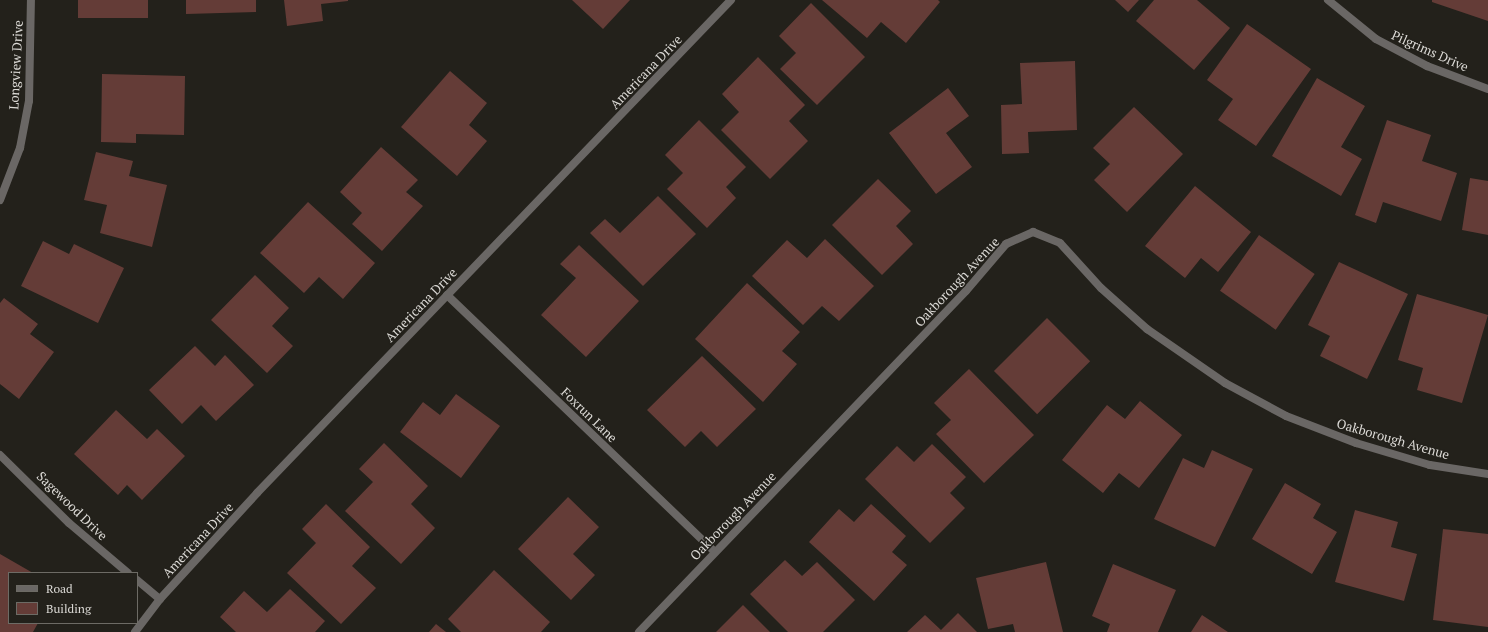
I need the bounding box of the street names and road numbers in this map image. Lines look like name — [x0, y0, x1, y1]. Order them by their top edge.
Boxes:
street label: Longview Drive — [6, 20, 26, 110]
street label: Pilgrims Drive — [1389, 27, 1471, 75]
street label: Americana Drive — [607, 32, 685, 112]
street label: Oakborough Avenue — [911, 234, 1003, 330]
street label: Americana Drive — [382, 265, 460, 345]
street label: Foxrun Lane — [558, 384, 620, 446]
street label: Oakborough Avenue — [1335, 415, 1451, 463]
street label: Sagewood Drive — [34, 468, 110, 544]
street label: Oakborough Avenue — [687, 469, 779, 563]
street label: Americana Drive — [159, 499, 237, 581]

